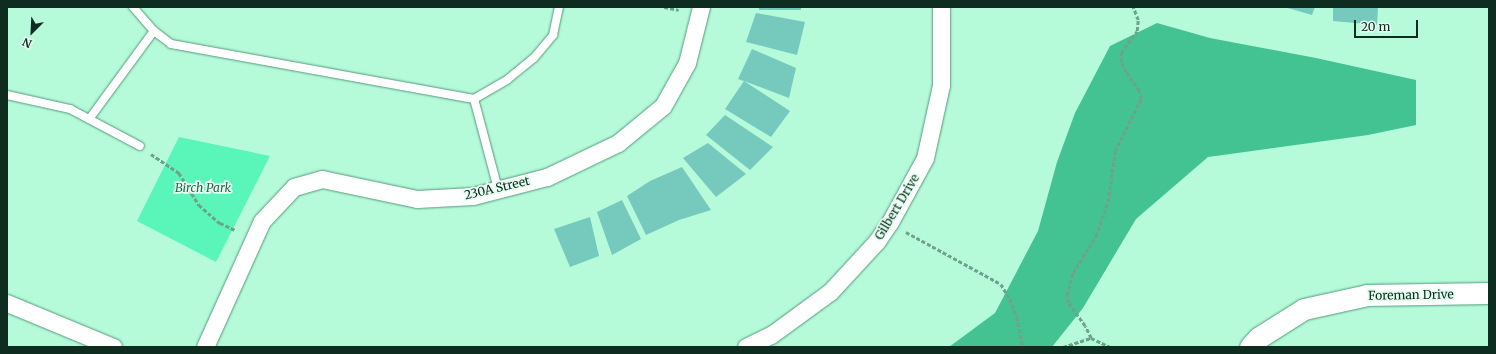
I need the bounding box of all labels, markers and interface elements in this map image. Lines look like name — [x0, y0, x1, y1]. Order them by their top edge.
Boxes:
north arrow — [12, 12, 52, 52]
scale bar — [1356, 12, 1420, 38]
text: 20 m — [1361, 19, 1390, 34]
text: N — [20, 35, 34, 51]
street label: Gilbert Drive — [872, 172, 922, 242]
street label: 230A Street — [463, 174, 531, 202]
park label: Birch Park — [175, 181, 231, 195]
street label: Foreman Drive — [1368, 287, 1454, 303]

